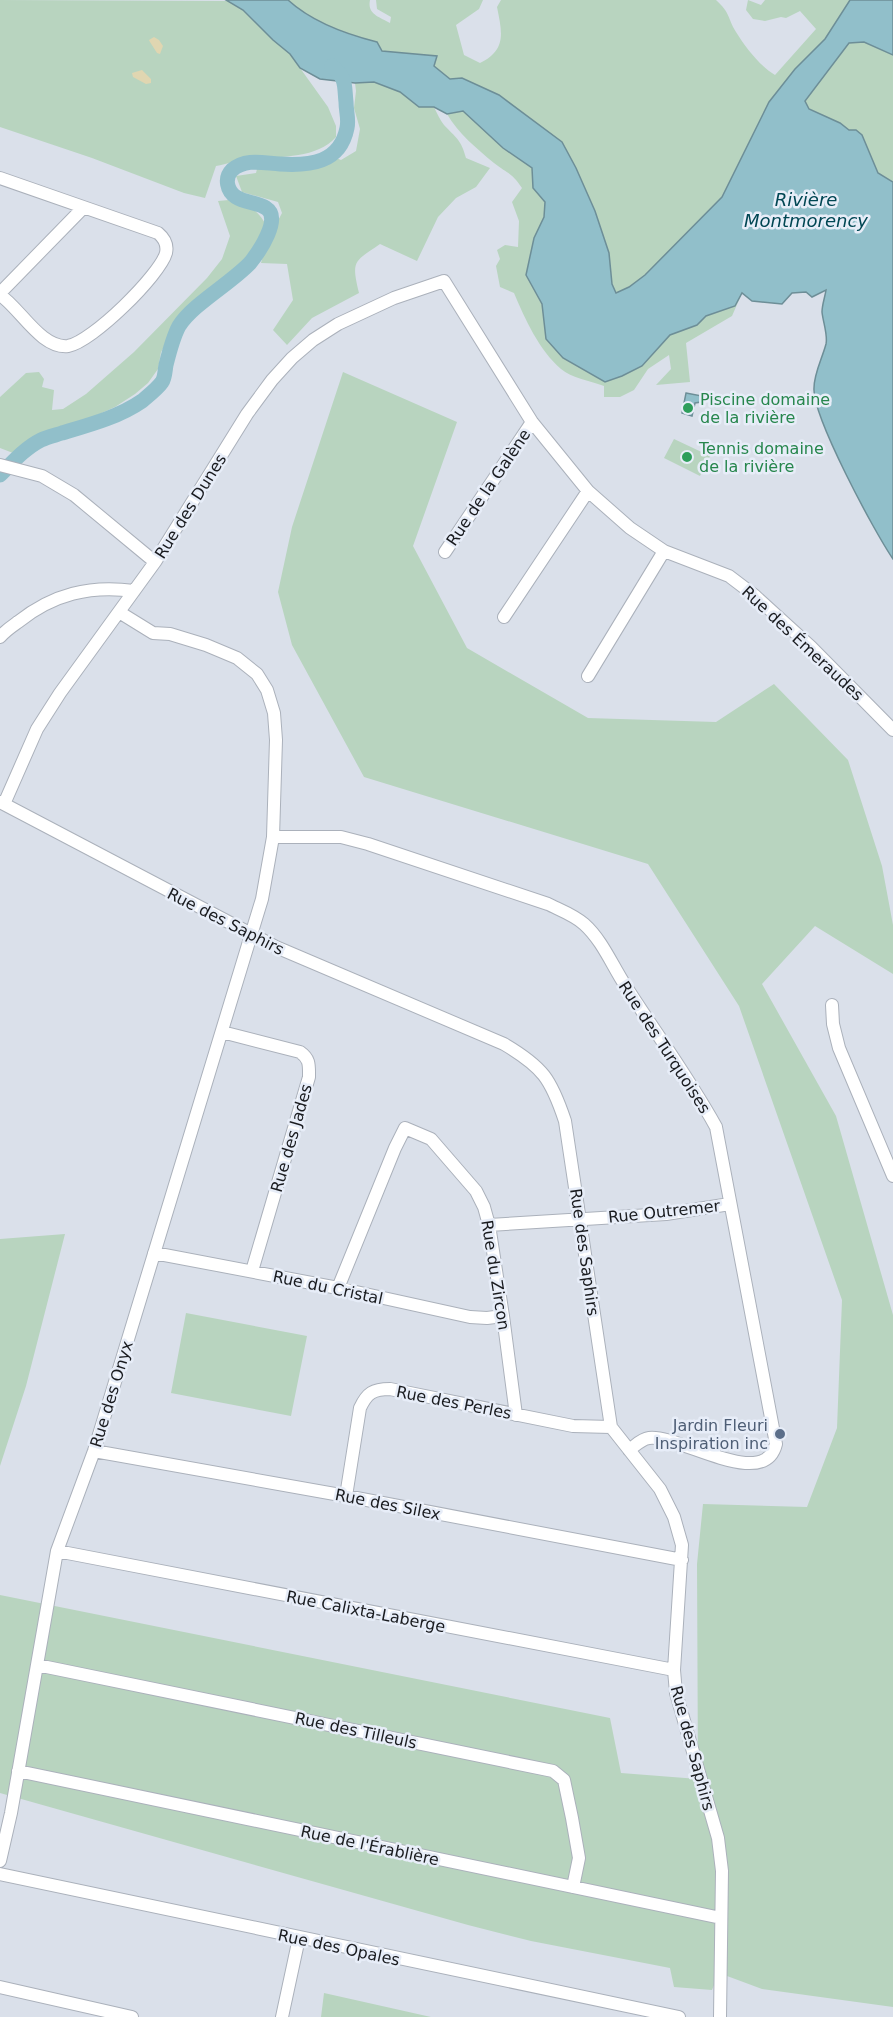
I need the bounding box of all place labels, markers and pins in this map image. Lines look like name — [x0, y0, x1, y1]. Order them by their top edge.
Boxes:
place label: Piscine domaine de la rivière — [700, 390, 830, 427]
marker: Piscine domaine de la rivière — [681, 401, 695, 415]
place label: Tennis domaine de la rivière — [698, 439, 824, 476]
marker: Tennis domaine de la rivière — [680, 450, 694, 464]
place label: Jardin Fleuri Inspiration inc — [655, 1416, 768, 1453]
marker: Jardin Fleuri Inspiration inc — [773, 1427, 787, 1441]

